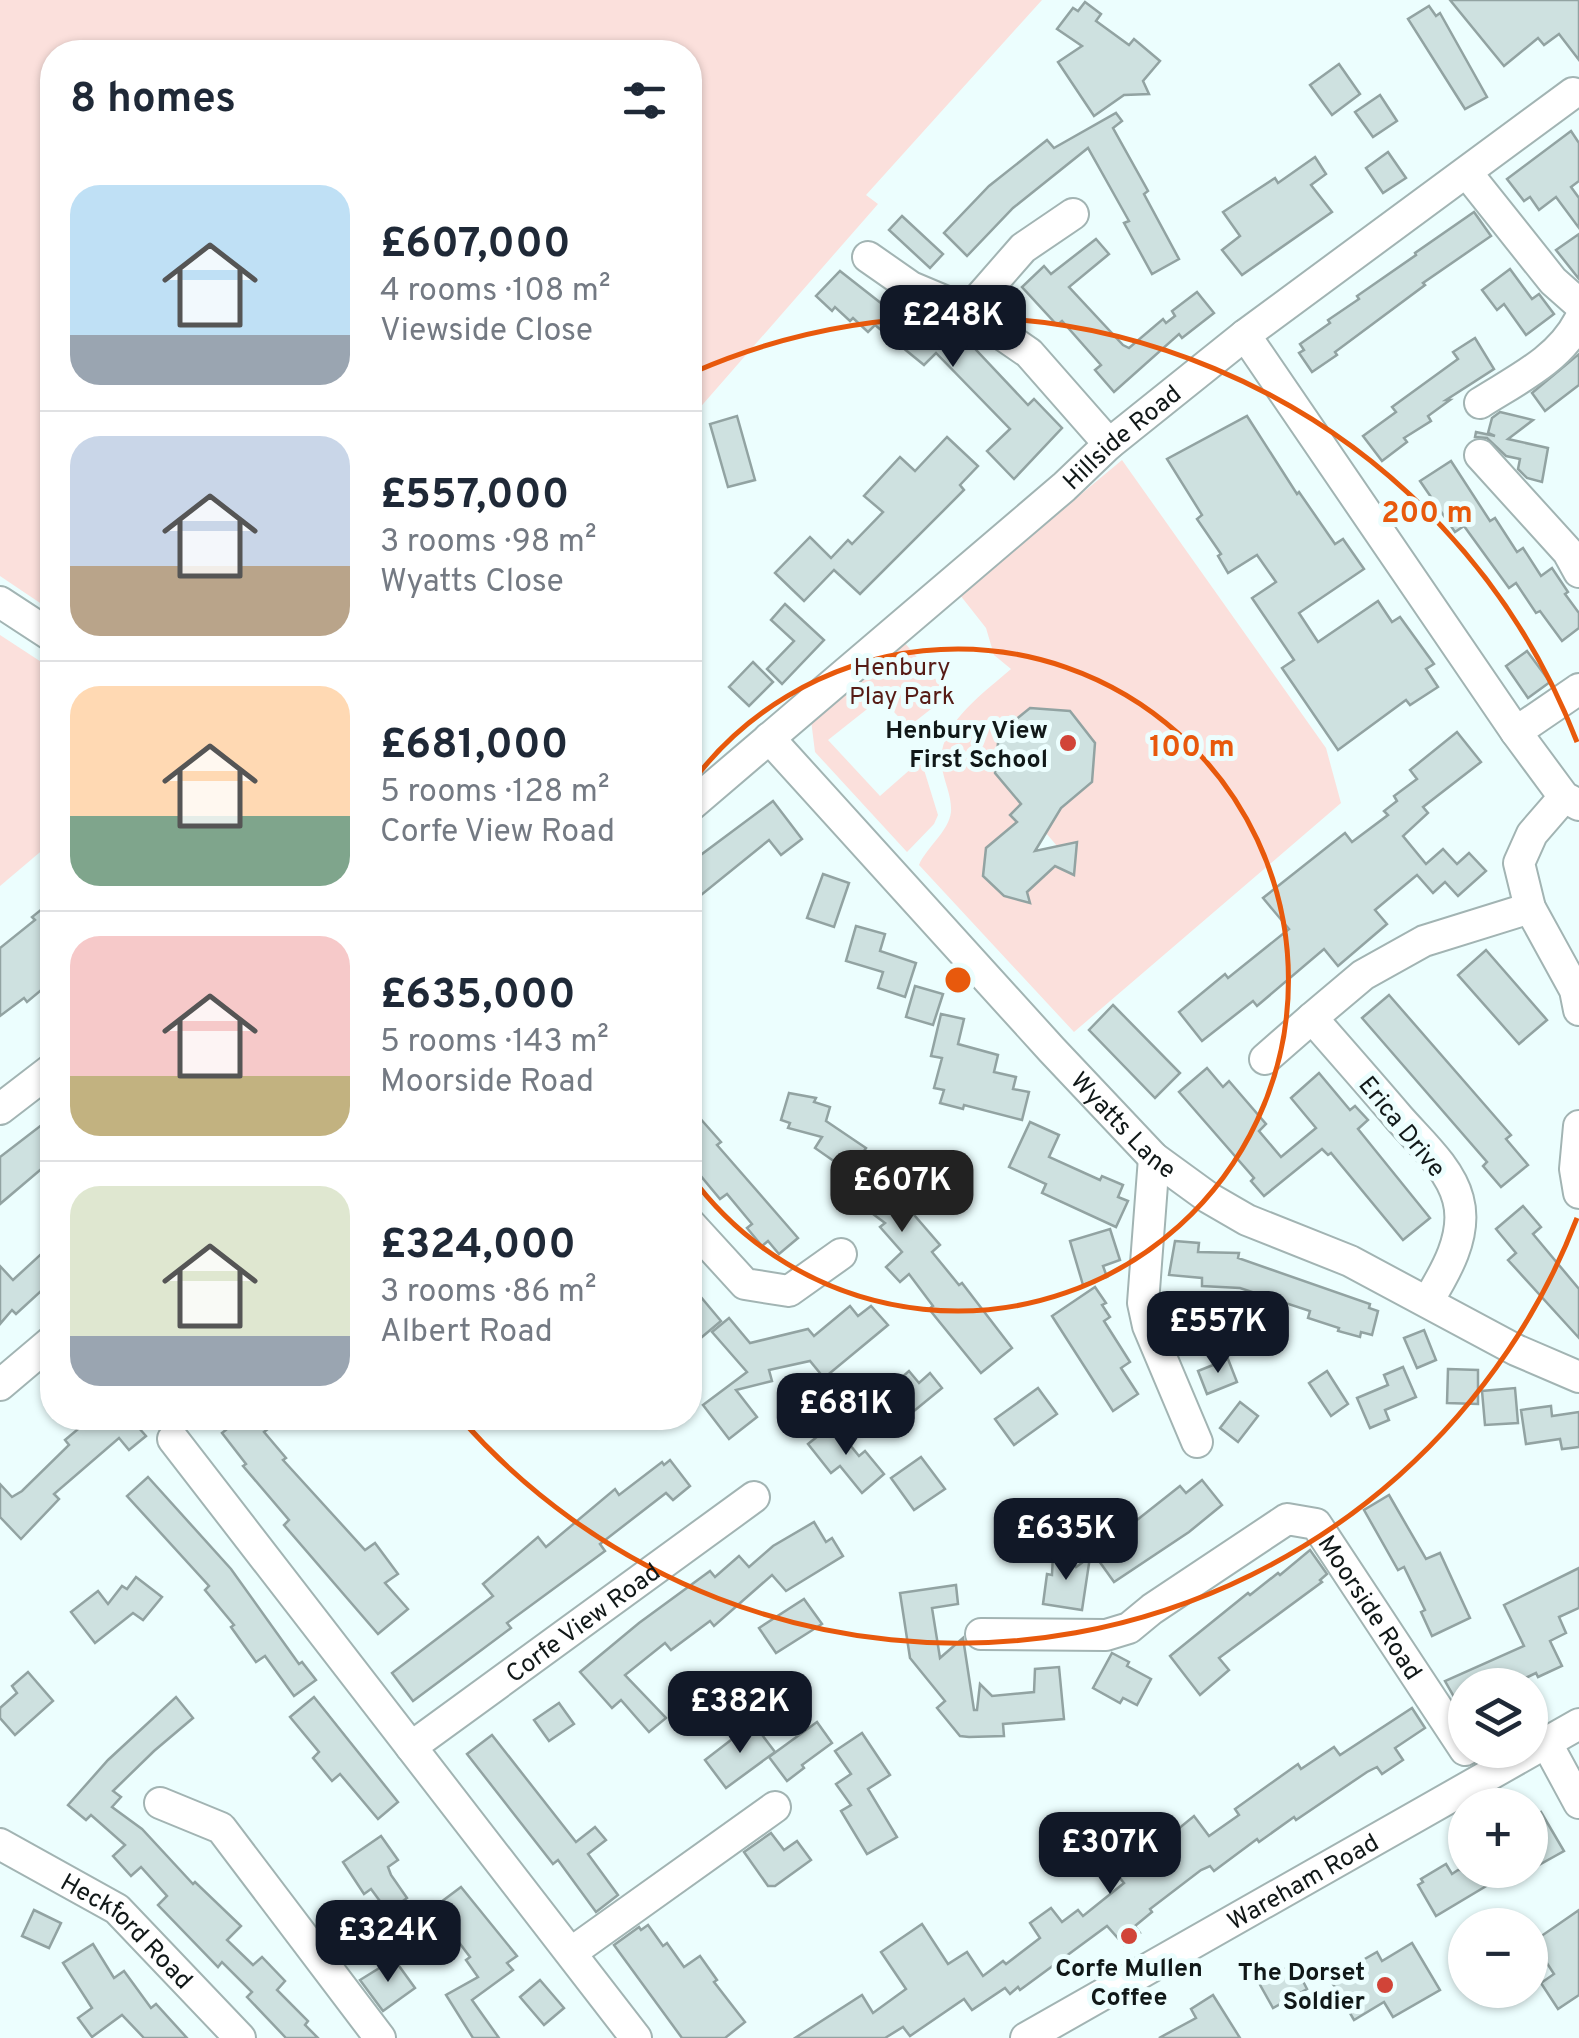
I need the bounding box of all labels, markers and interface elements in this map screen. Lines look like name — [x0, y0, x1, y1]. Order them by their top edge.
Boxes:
icon: filters — [617, 73, 672, 128]
text: 8 homes — [70, 74, 236, 127]
text: £607,000 — [380, 219, 571, 272]
icon: home — [150, 225, 270, 345]
text: 4 rooms · 108 m² — [380, 272, 611, 312]
pin: £248K — [883, 285, 1023, 370]
text: £248K — [902, 297, 1004, 337]
text: Viewside Close — [380, 312, 593, 352]
street label: Hillside Road — [1057, 379, 1189, 499]
text: £557,000 — [380, 470, 569, 523]
icon: home — [150, 476, 270, 596]
text: 200 m — [1381, 496, 1473, 533]
text: 3 rooms · 98 m² — [380, 523, 597, 563]
text: Wyatts Close — [380, 563, 564, 603]
park label: Henbury Play Park — [849, 653, 955, 714]
place label: Henbury View First School — [885, 716, 1048, 777]
text: £681,000 — [380, 720, 568, 773]
icon: home — [150, 726, 270, 846]
text: 100 m — [1149, 730, 1235, 767]
marker: Henbury View First School — [1057, 732, 1079, 754]
text: 5 rooms · 128 m² — [380, 773, 610, 813]
text: Corfe View Road — [380, 813, 615, 853]
centre of rings — [940, 962, 976, 998]
text: £635,000 — [380, 970, 576, 1023]
icon: home — [150, 976, 270, 1096]
text: 5 rooms · 143 m² — [380, 1023, 609, 1063]
text: Moorside Road — [380, 1063, 594, 1103]
street label: Wyatts Lane — [1062, 1067, 1181, 1187]
street label: Erica Drive — [1350, 1071, 1451, 1185]
pin: £607K — [832, 1150, 972, 1235]
text: £607K — [852, 1162, 952, 1202]
text: £324,000 — [380, 1220, 576, 1273]
icon: home — [150, 1226, 270, 1346]
text: 3 rooms · 86 m² — [380, 1273, 597, 1313]
pin: £557K — [1148, 1291, 1288, 1376]
text: £557K — [1169, 1303, 1267, 1343]
text: Albert Road — [380, 1313, 553, 1353]
pin: £681K — [776, 1373, 916, 1458]
text: £681K — [799, 1385, 893, 1425]
pin: £635K — [996, 1498, 1136, 1583]
text: £635K — [1016, 1510, 1116, 1550]
street label: Moorside Road — [1309, 1530, 1428, 1687]
street label: Corfe View Road — [500, 1558, 668, 1692]
map controls — [1448, 1668, 1548, 2008]
button: layers — [1448, 1668, 1548, 1768]
pin: £382K — [670, 1671, 810, 1756]
text: £382K — [690, 1683, 790, 1723]
button: + — [1448, 1788, 1548, 1888]
pin: £307K — [1040, 1812, 1180, 1897]
text: £307K — [1061, 1824, 1159, 1864]
street label: Wareham Road — [1223, 1828, 1385, 1939]
street label: Heckford Road — [54, 1868, 198, 1997]
pin: £324K — [318, 1900, 458, 1985]
button: − — [1448, 1908, 1548, 2008]
text: £324K — [338, 1912, 438, 1952]
marker: Corfe Mullen Coffee — [1118, 1925, 1140, 1947]
place label: Corfe Mullen Coffee — [1055, 1954, 1203, 2015]
place label: The Dorset Soldier — [1238, 1958, 1366, 2019]
marker: The Dorset Soldier — [1374, 1974, 1396, 1996]

